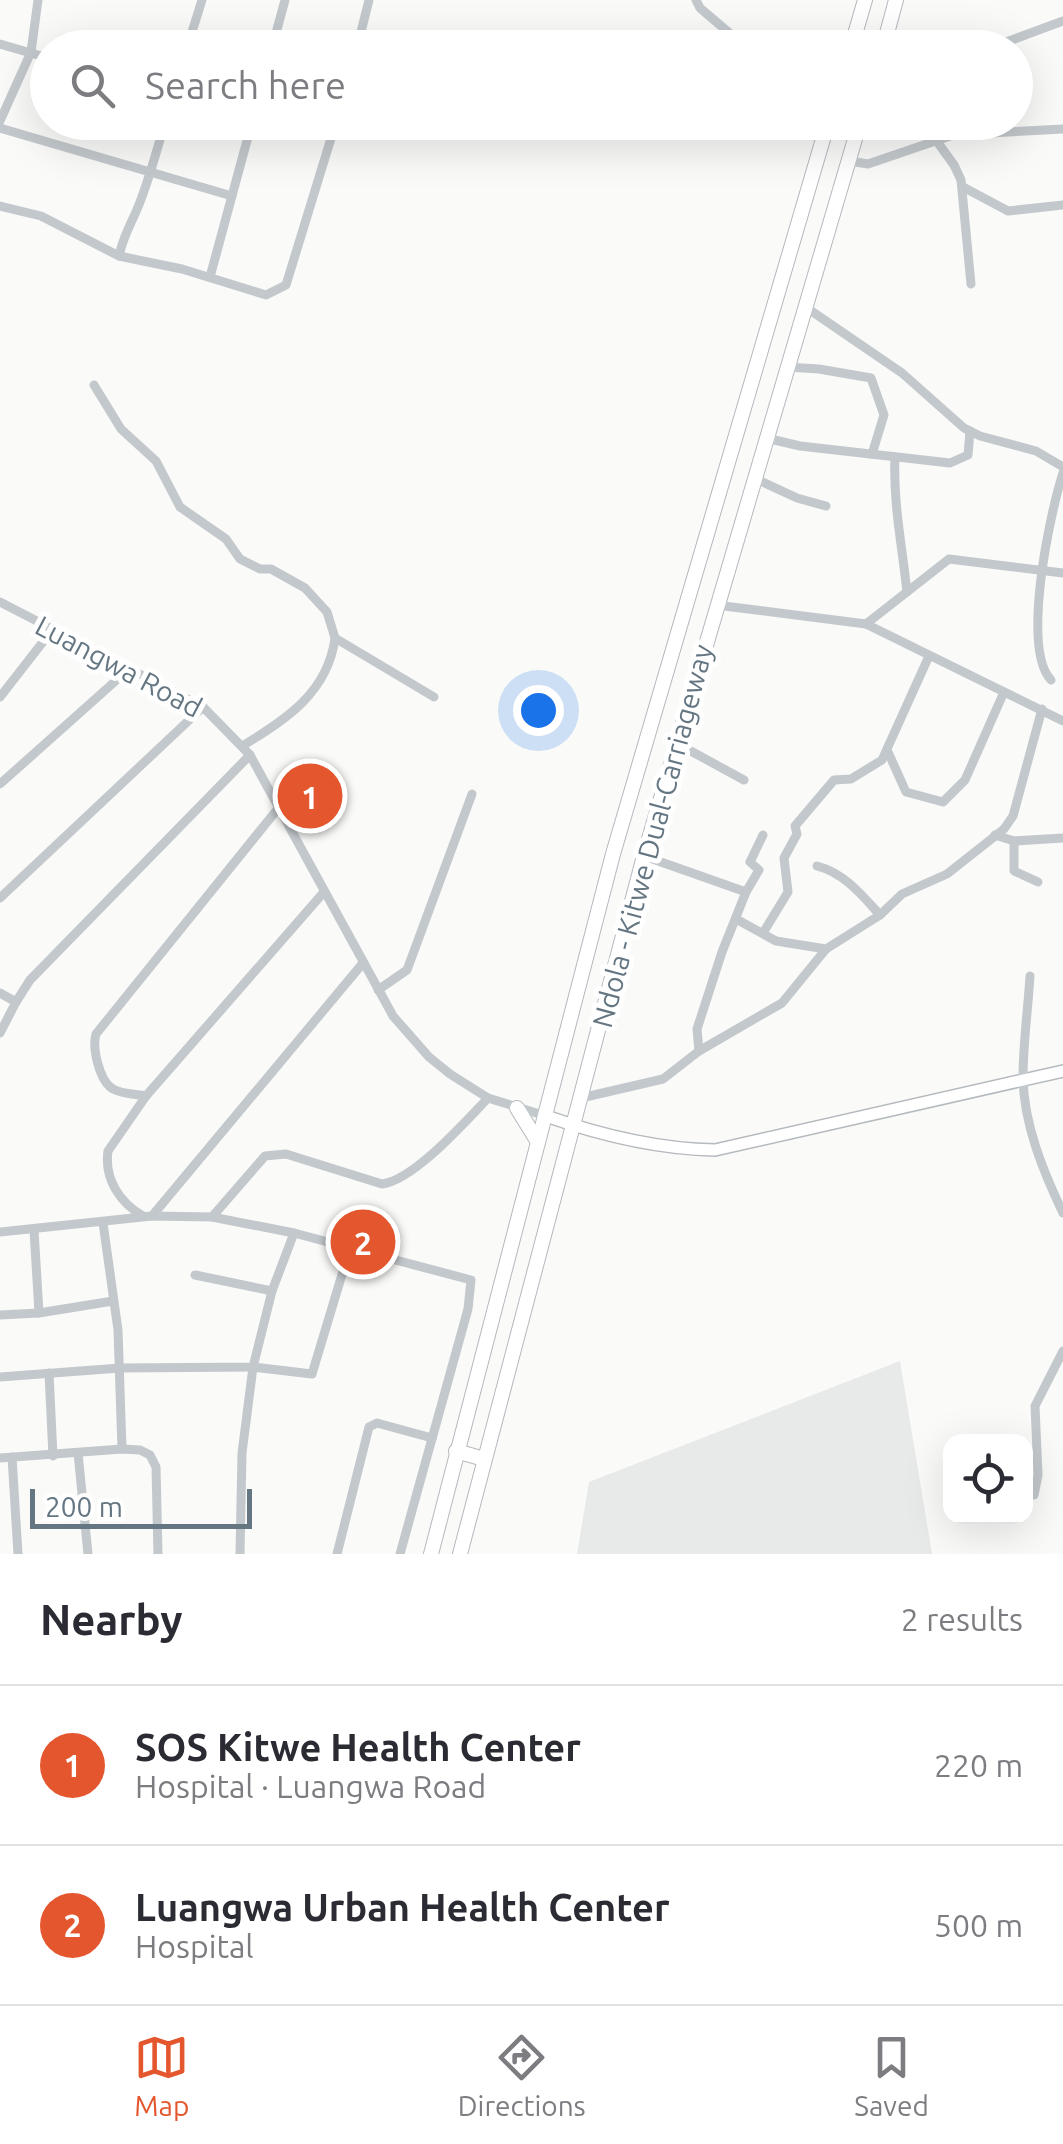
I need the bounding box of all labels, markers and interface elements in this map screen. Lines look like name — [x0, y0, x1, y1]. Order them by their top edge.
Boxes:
search box — [30, 30, 1033, 140]
icon: search — [65, 58, 120, 113]
text: Search here — [145, 64, 346, 106]
street label: Luangwa Road — [31, 609, 207, 723]
street label: Ndola - Kitwe Dual-Carriageway — [586, 641, 718, 1031]
your location — [513, 685, 564, 736]
pin: 1 — [278, 758, 342, 834]
pin: 2 — [330, 1204, 396, 1280]
map controls — [943, 1434, 1033, 1524]
button: locate — [943, 1434, 1033, 1524]
scale bar — [30, 1484, 252, 1528]
text: 200 m — [45, 1491, 123, 1522]
text: Nearby — [40, 1596, 183, 1643]
text: 2 results — [901, 1601, 1023, 1637]
text: SOS Kitwe Health Center — [135, 1726, 581, 1768]
text: 1 — [63, 1747, 82, 1783]
text: 220 m — [934, 1747, 1023, 1783]
text: Hospital · Luangwa Road — [135, 1768, 486, 1804]
text: Luangwa Urban Health Center — [135, 1886, 670, 1928]
text: 2 — [63, 1907, 82, 1943]
text: 500 m — [934, 1907, 1023, 1943]
text: Hospital — [135, 1928, 254, 1964]
tab: Map — [134, 2030, 189, 2121]
tab: Directions — [458, 2030, 586, 2121]
tab: Saved — [854, 2030, 929, 2121]

